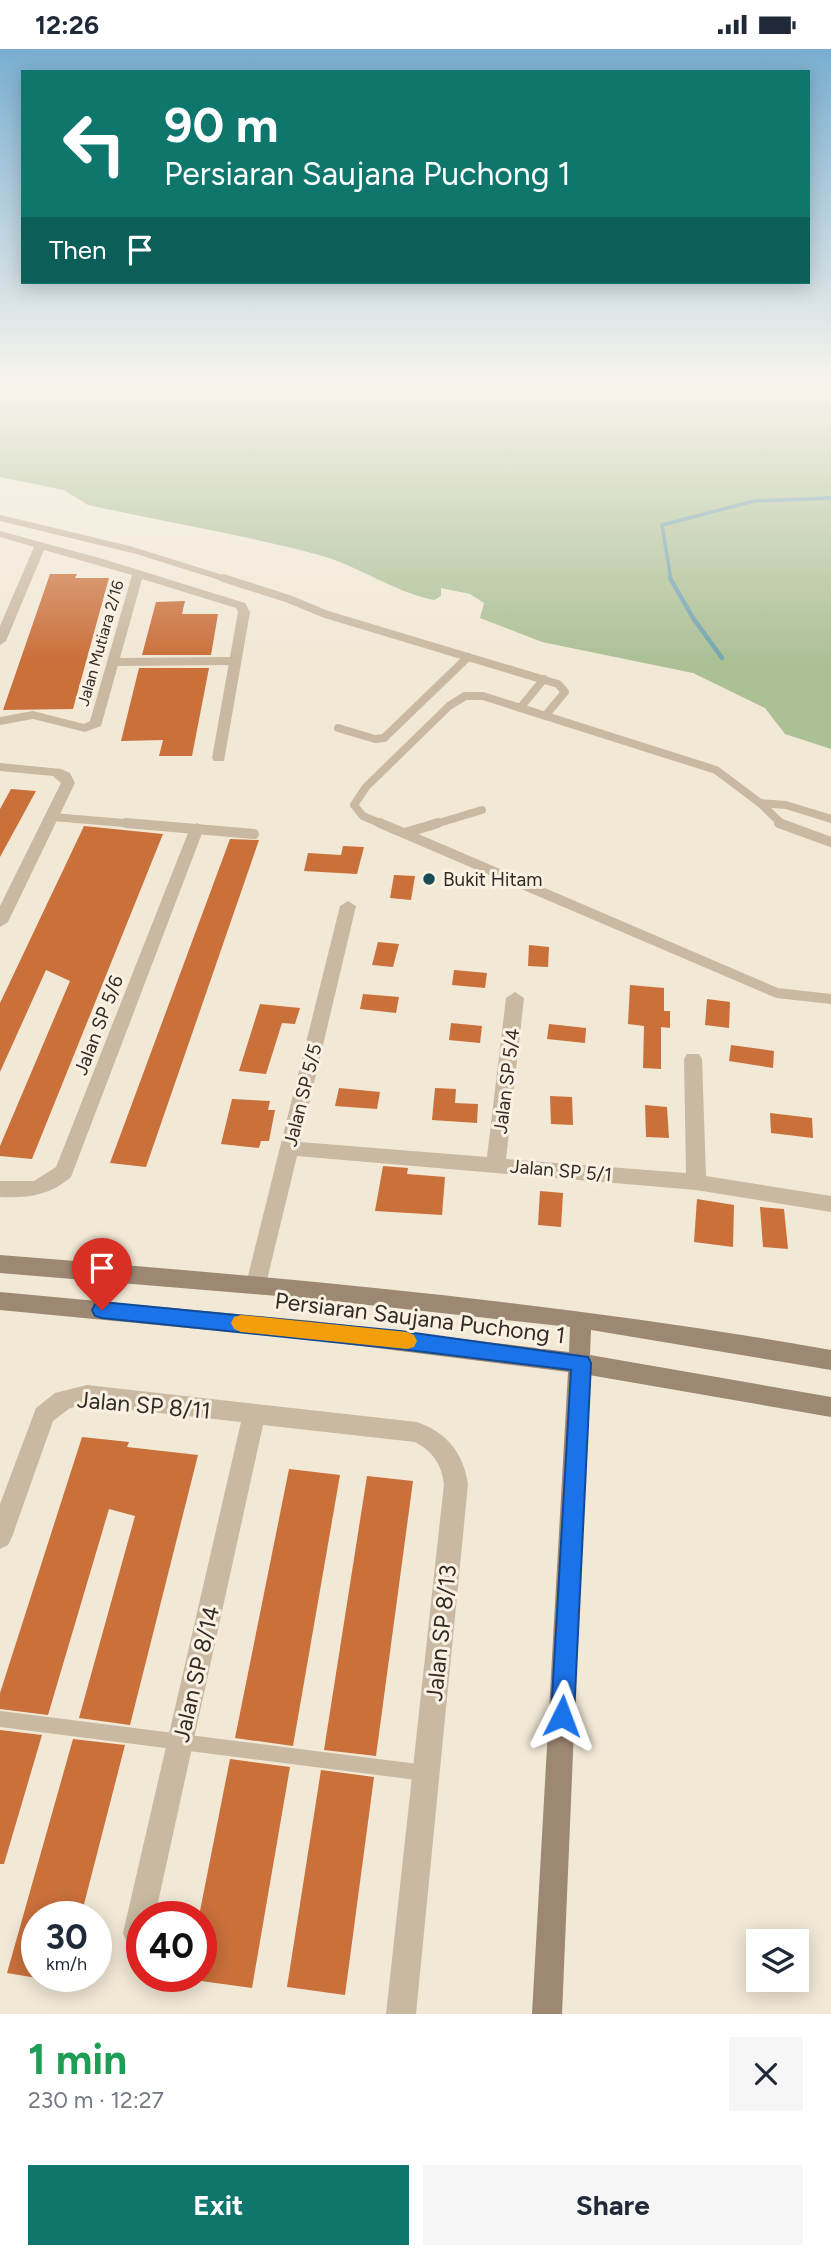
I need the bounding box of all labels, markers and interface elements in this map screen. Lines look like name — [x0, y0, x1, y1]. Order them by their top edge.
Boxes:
text: 12:26 — [35, 9, 99, 41]
text: 90 m — [164, 95, 279, 154]
icon: left — [49, 98, 140, 189]
text: Persiaran Saujana Puchong 1 — [164, 155, 571, 193]
icon: arrive — [121, 231, 159, 269]
text: Then — [49, 234, 107, 266]
street label: Jalan Mutiara 2/16 — [73, 578, 127, 708]
place label: Bukit Hitam — [443, 868, 542, 891]
marker: Bukit Hitam — [421, 871, 437, 887]
street label: Jalan SP 5/6 — [69, 972, 128, 1078]
street label: Jalan SP 5/4 — [489, 1027, 524, 1135]
street label: Jalan SP 5/5 — [279, 1041, 326, 1149]
street label: Jalan SP 5/1 — [509, 1155, 613, 1186]
pin — [72, 1238, 132, 1310]
icon: arrive — [83, 1249, 121, 1287]
street label: Persiaran Saujana Puchong 1 — [273, 1286, 567, 1350]
street label: Jalan SP 8/11 — [76, 1385, 212, 1425]
street label: Jalan SP 8/13 — [420, 1563, 462, 1703]
street label: Jalan SP 8/14 — [167, 1603, 225, 1745]
position arrow — [525, 1679, 599, 1753]
speed limit sign: 40 — [126, 1901, 217, 1992]
text: 30 — [45, 1916, 88, 1958]
map controls — [746, 1929, 809, 1992]
button: layers — [746, 1929, 809, 1992]
text: km/h — [46, 1953, 87, 1975]
text: 1 min — [28, 2034, 127, 2085]
button: close — [729, 2037, 803, 2111]
text: 230 m · 12:27 — [28, 2086, 164, 2114]
button: Exit — [28, 2165, 409, 2245]
button: Share — [423, 2165, 803, 2245]

